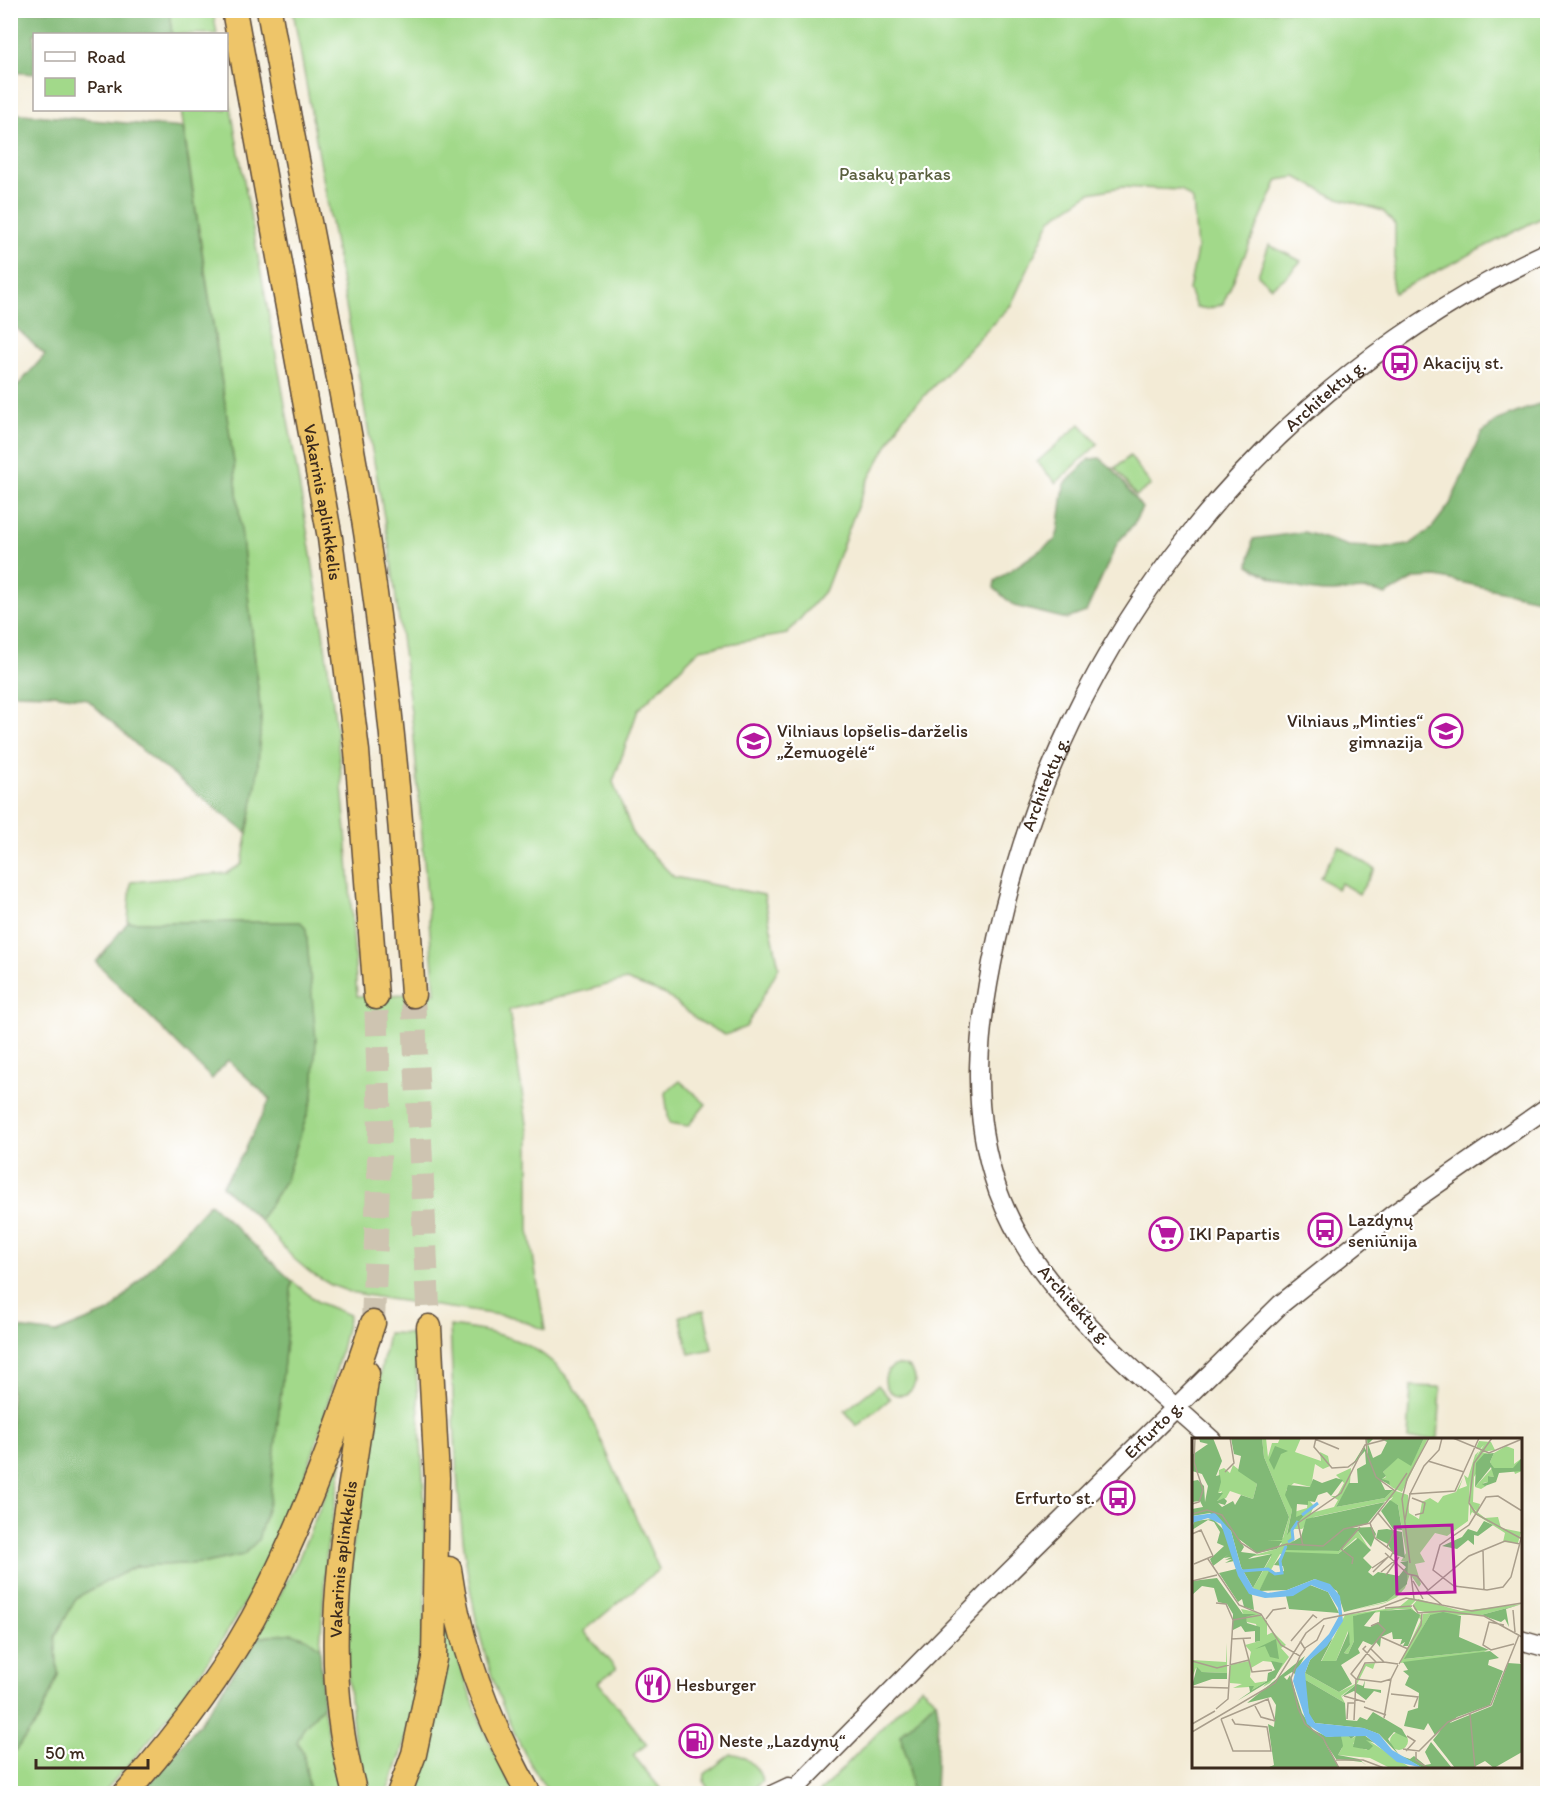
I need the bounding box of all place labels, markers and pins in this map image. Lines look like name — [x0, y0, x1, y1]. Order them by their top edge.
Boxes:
bus stop icon: Akacijų st. — [1382, 345, 1418, 381]
place label: Akacijų st. — [1423, 352, 1504, 374]
place label: Vilniaus „Minties“ gimnazija — [1287, 710, 1424, 753]
school or university icon: Vilniaus „Minties“ gimnazija — [1428, 713, 1464, 749]
place label: Vilniaus lopšelis-darželis „Žemuogėlė“ — [777, 720, 968, 763]
school or university icon: Vilniaus lopšelis-darželis „Žemuogėlė“ — [736, 723, 772, 759]
place label: Lazdynų seniūnija — [1348, 1209, 1418, 1252]
bus stop icon: Lazdynų seniūnija — [1307, 1212, 1343, 1248]
supermarket icon: IKI Papartis — [1148, 1216, 1184, 1252]
place label: IKI Papartis — [1189, 1223, 1280, 1245]
bus stop icon: Erfurto st. — [1100, 1480, 1136, 1516]
place label: Erfurto st. — [1015, 1487, 1095, 1509]
restaurant icon: Hesburger — [635, 1667, 671, 1703]
place label: Hesburger — [676, 1674, 756, 1696]
fuel station icon: Neste „Lazdynų“ — [678, 1723, 714, 1759]
place label: Neste „Lazdynų“ — [719, 1730, 846, 1752]

